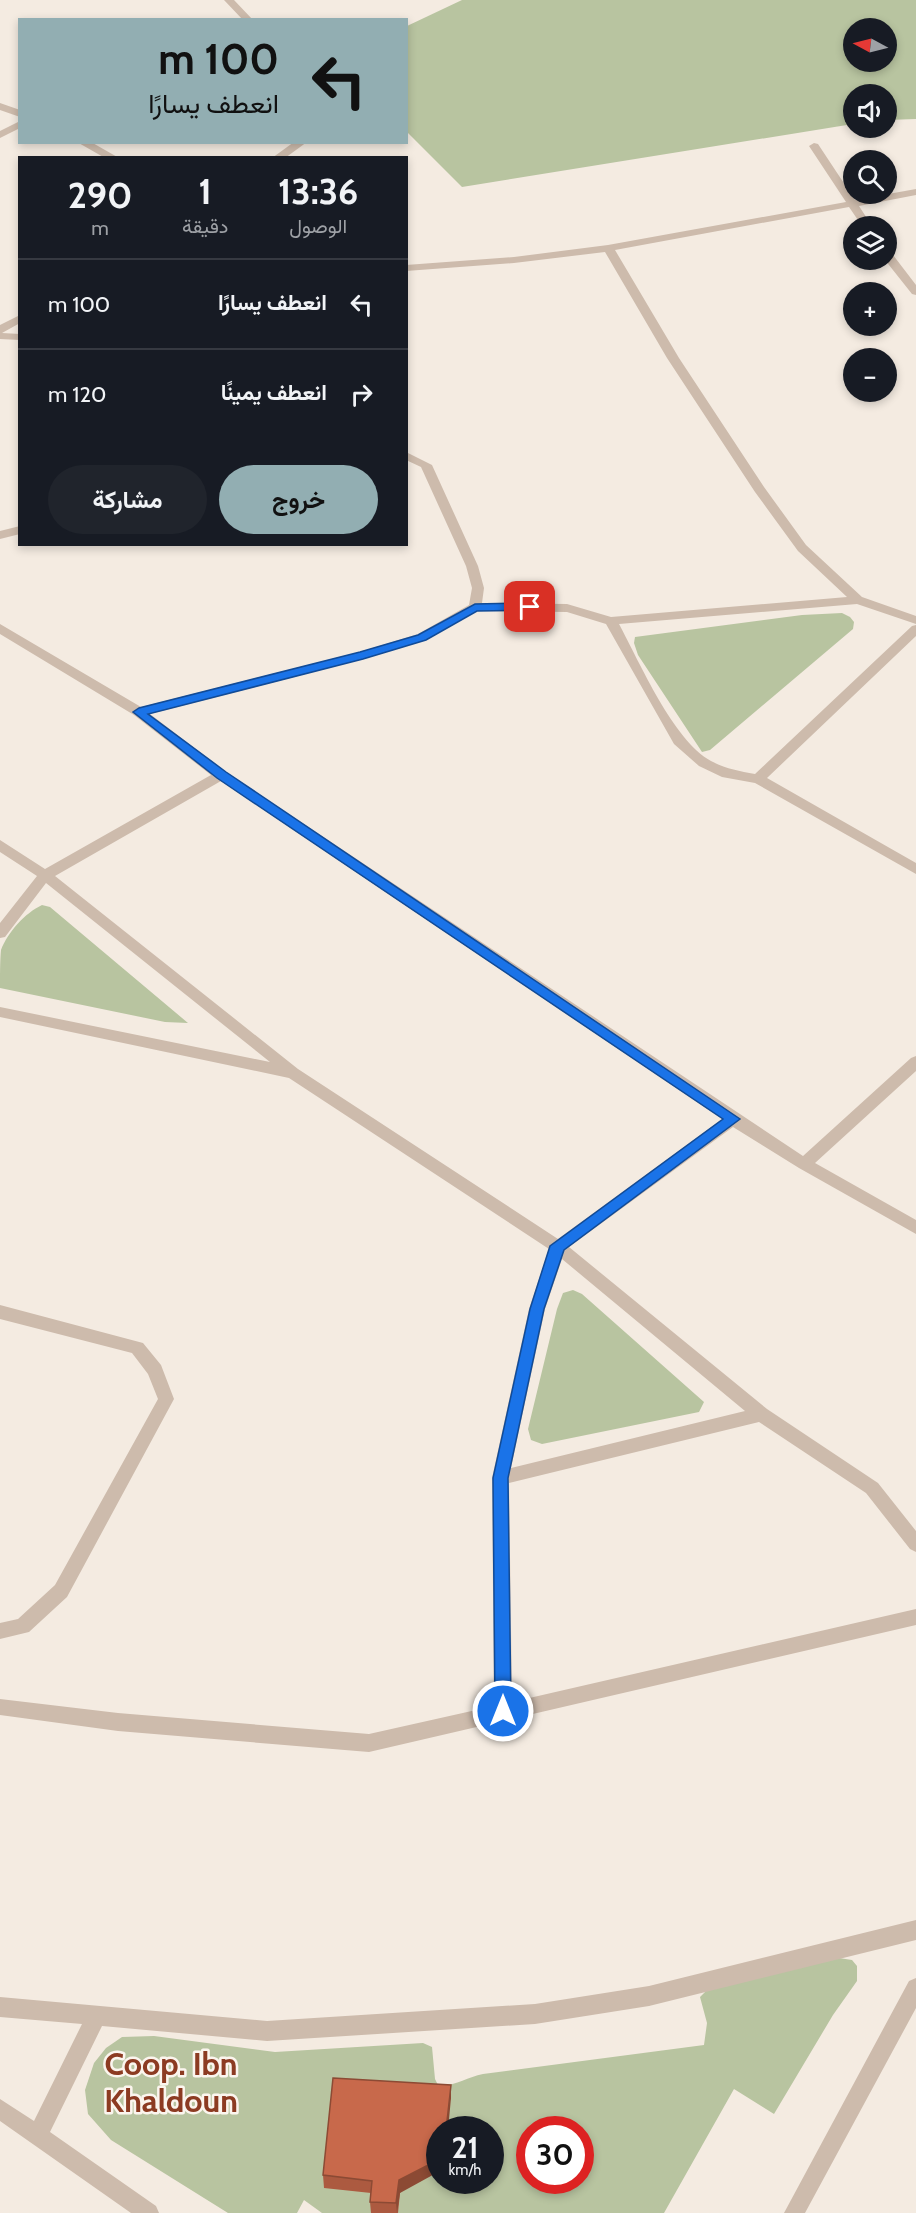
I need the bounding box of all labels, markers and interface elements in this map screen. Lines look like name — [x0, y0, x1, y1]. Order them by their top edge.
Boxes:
north arrow — [843, 18, 897, 72]
map controls — [843, 18, 897, 402]
text: 100 m — [158, 33, 279, 85]
icon: left — [300, 42, 378, 120]
button: sound — [843, 84, 897, 138]
text: انعطف يسارًا — [148, 87, 279, 120]
button: search — [843, 150, 897, 204]
text: 1 — [199, 169, 212, 213]
text: 13:36 — [278, 169, 358, 213]
text: 290 — [68, 173, 132, 217]
text: دقيقة — [182, 214, 228, 238]
text: الوصول — [289, 214, 347, 238]
text: m — [91, 216, 109, 240]
button: layers — [843, 216, 897, 270]
button: + — [843, 282, 897, 336]
icon: left — [345, 288, 378, 321]
text: انعطف يسارًا — [218, 289, 327, 316]
text: 100 m — [48, 291, 110, 318]
button: − — [843, 348, 897, 402]
icon: right — [345, 378, 378, 411]
text: انعطف يمينًا — [221, 379, 327, 406]
text: 120 m — [48, 381, 106, 408]
button: مشاركة — [48, 465, 207, 534]
button: خروج — [219, 465, 378, 534]
pin — [504, 581, 555, 632]
icon: arrive — [513, 590, 546, 623]
position arrow — [471, 1679, 535, 1743]
district label: Coop. Ibn Khaldoun — [104, 2044, 238, 2120]
speed limit sign: 30 — [516, 2116, 594, 2194]
text: 21 — [452, 2129, 478, 2166]
text: km/h — [449, 2161, 481, 2179]

